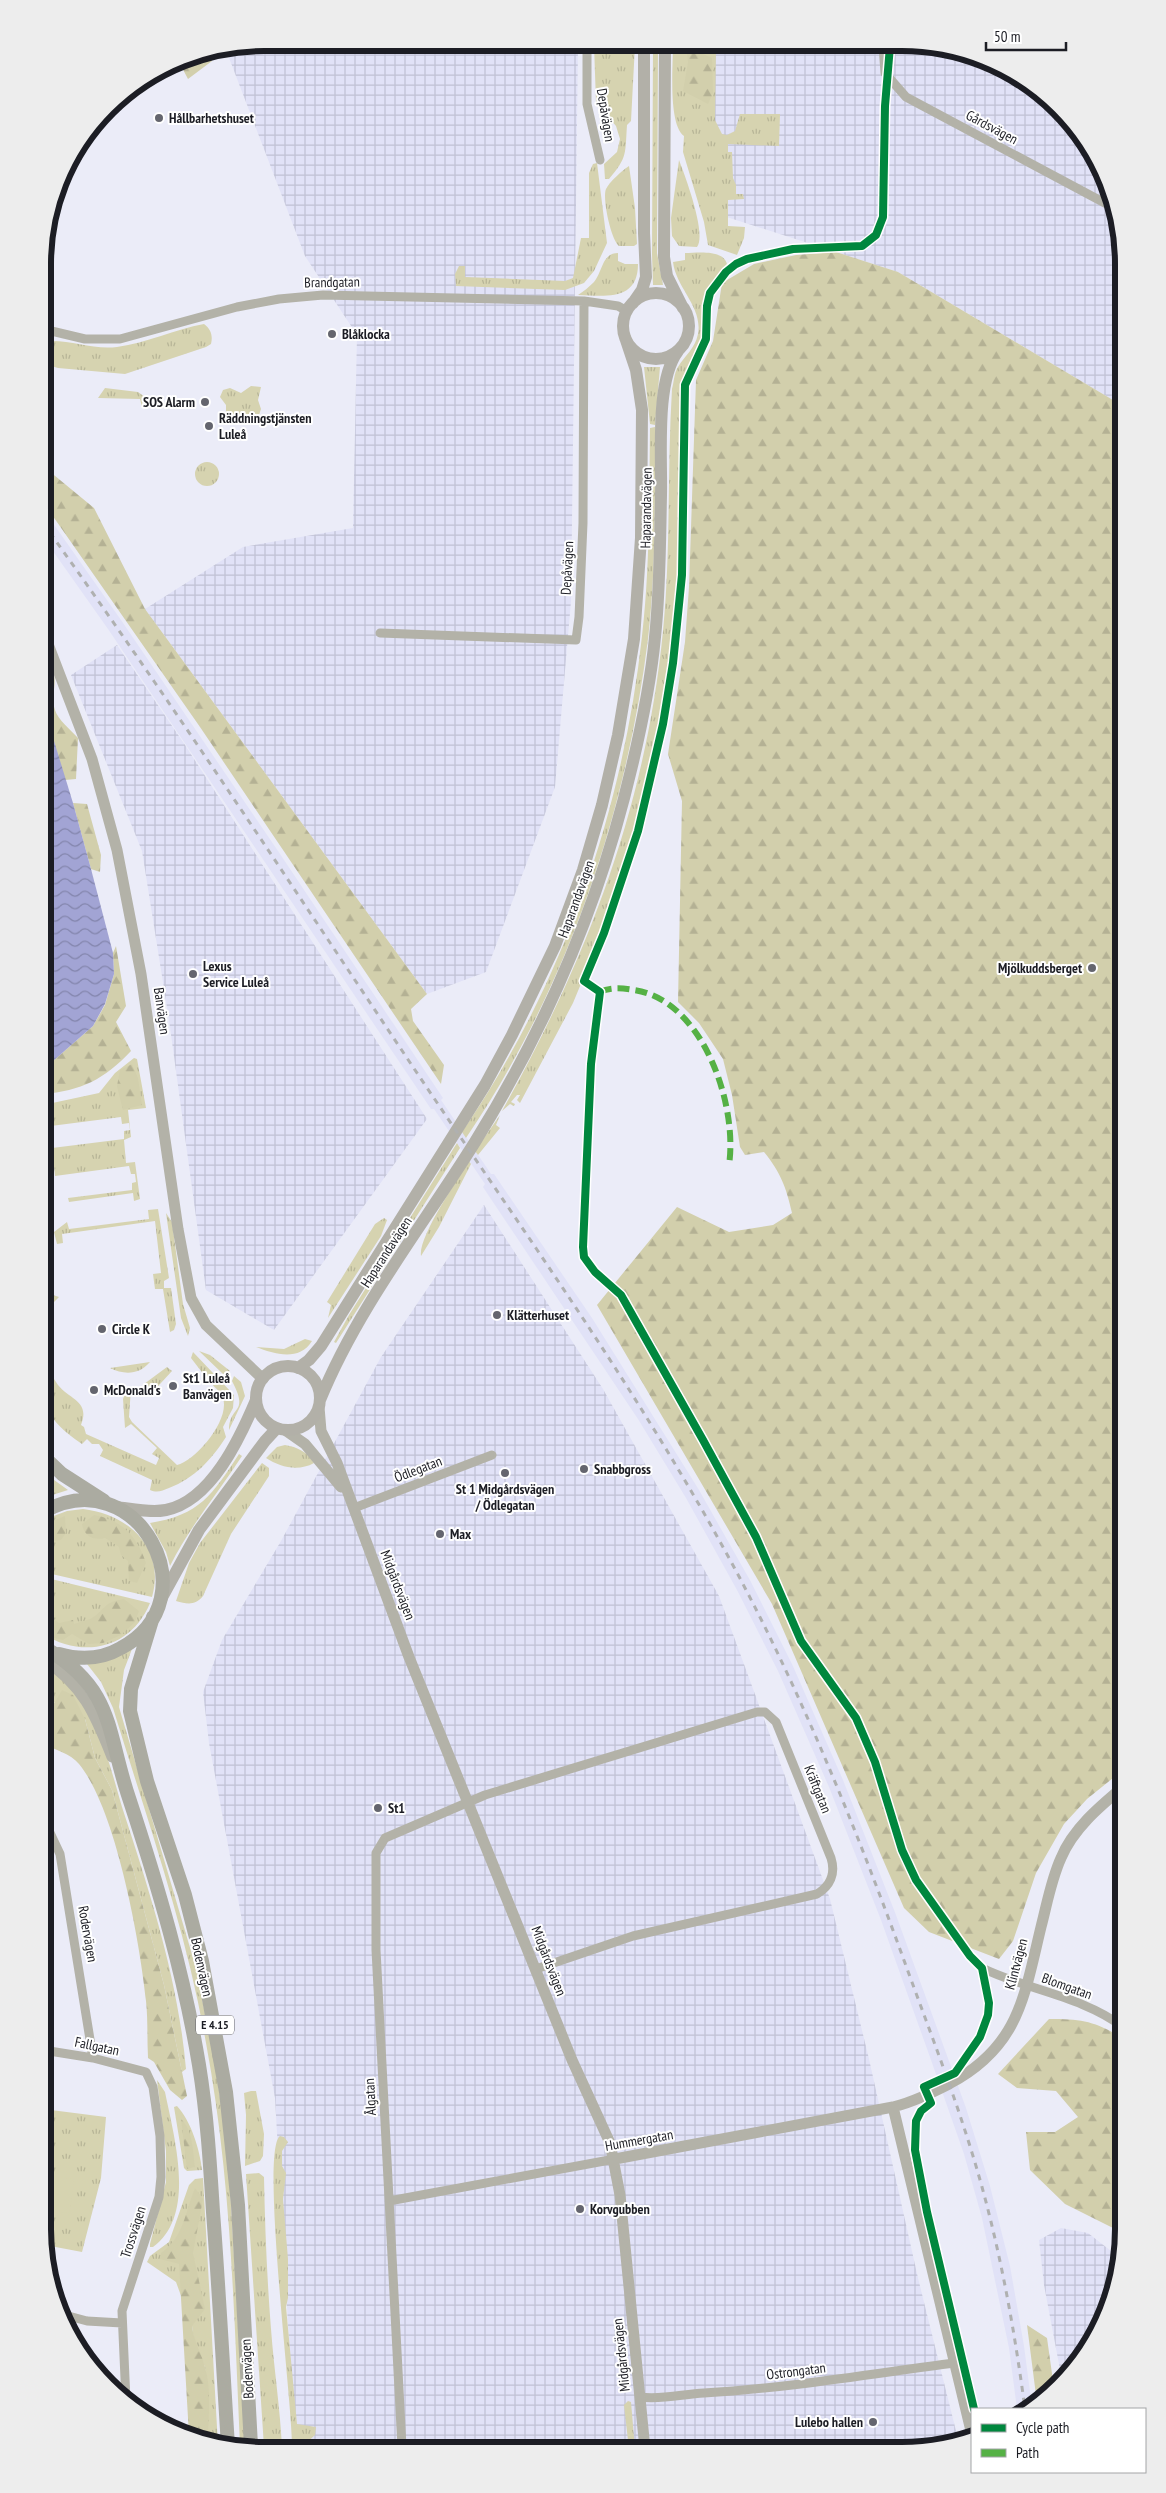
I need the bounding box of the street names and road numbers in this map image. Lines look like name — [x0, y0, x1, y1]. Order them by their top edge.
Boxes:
street label: Depåvägen — [593, 87, 619, 143]
street label: Gårdsvägen — [963, 106, 1021, 148]
street label: Brandgatan — [304, 273, 360, 291]
street label: Haparandavägen — [636, 467, 656, 549]
street label: Depåvägen — [557, 541, 577, 595]
street label: Haparandavägen — [554, 858, 598, 940]
street label: Banvägen — [150, 986, 174, 1036]
street label: Haparandavägen — [356, 1213, 416, 1291]
street label: Ödlegatan — [391, 1452, 445, 1486]
street label: Midgårdsvägen — [376, 1548, 420, 1622]
street label: Kräftgatan — [800, 1762, 836, 1816]
street label: Rodervägen — [74, 1904, 102, 1964]
street label: Midgårdsvägen — [527, 1924, 571, 1998]
street label: Bodenvägen — [187, 1936, 217, 1998]
street label: Klintvägen — [1001, 1936, 1031, 1992]
street label: Blomgatan — [1039, 1969, 1095, 2003]
road number: E 4.15 — [196, 2016, 234, 2034]
street label: Fallgatan — [73, 2033, 121, 2059]
street label: Ålgatan — [360, 2078, 380, 2116]
street label: Hummergatan — [604, 2125, 674, 2155]
street label: Trossvägen — [116, 2204, 150, 2260]
street label: Midgårdsvägen — [608, 2318, 634, 2392]
street label: Bodenvägen — [236, 2339, 258, 2399]
street label: Ostrongatan — [765, 2358, 827, 2384]

